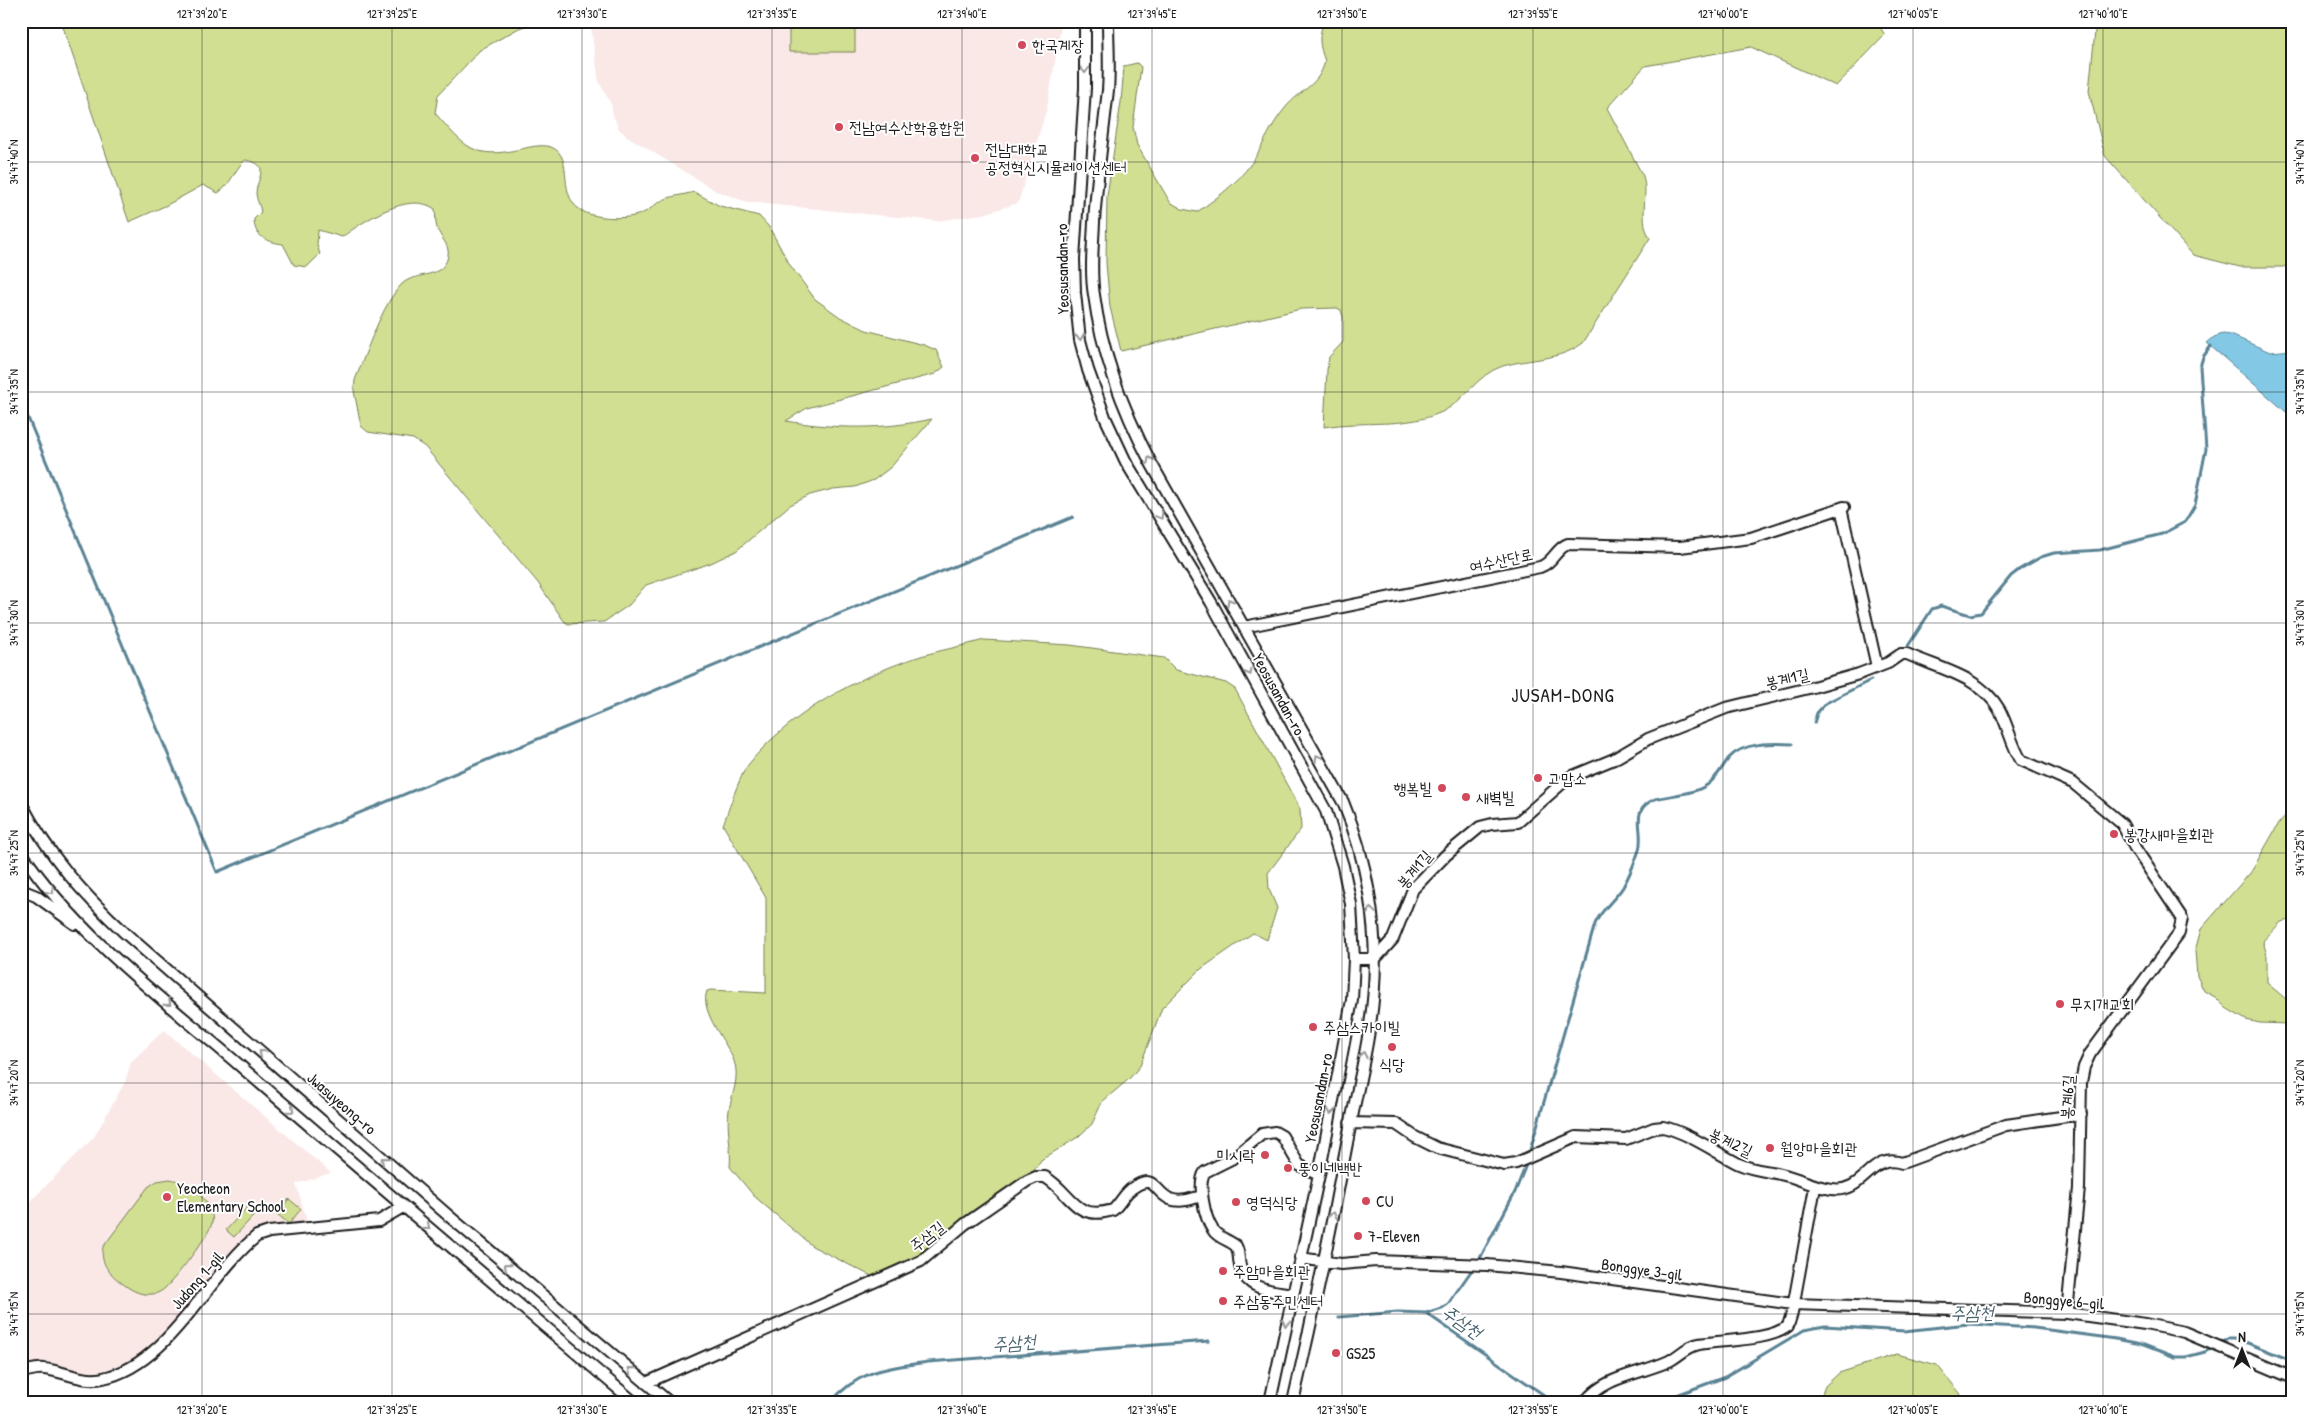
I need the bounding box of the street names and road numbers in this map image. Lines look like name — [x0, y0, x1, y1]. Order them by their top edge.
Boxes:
street label: Yeosusandan-ro — [1050, 223, 1074, 315]
street label: 여수산단로 — [1467, 543, 1535, 577]
street label: Yeosusandan-ro — [1247, 649, 1311, 740]
street label: 봉계1길 — [1763, 662, 1811, 694]
street label: 봉계1길 — [1391, 845, 1437, 893]
street label: Yeosusandan-ro — [1299, 1051, 1338, 1145]
street label: Jwasuyeong-ro — [303, 1067, 382, 1140]
street label: 봉계6길 — [2055, 1074, 2079, 1120]
street label: 봉계2길 — [1705, 1122, 1757, 1162]
street label: 주삼길 — [905, 1215, 949, 1257]
street label: Judong 1-gil — [166, 1246, 229, 1314]
street label: Bonggye 3-gil — [1600, 1252, 1685, 1286]
street label: Bonggye 6-gil — [2023, 1286, 2106, 1315]

